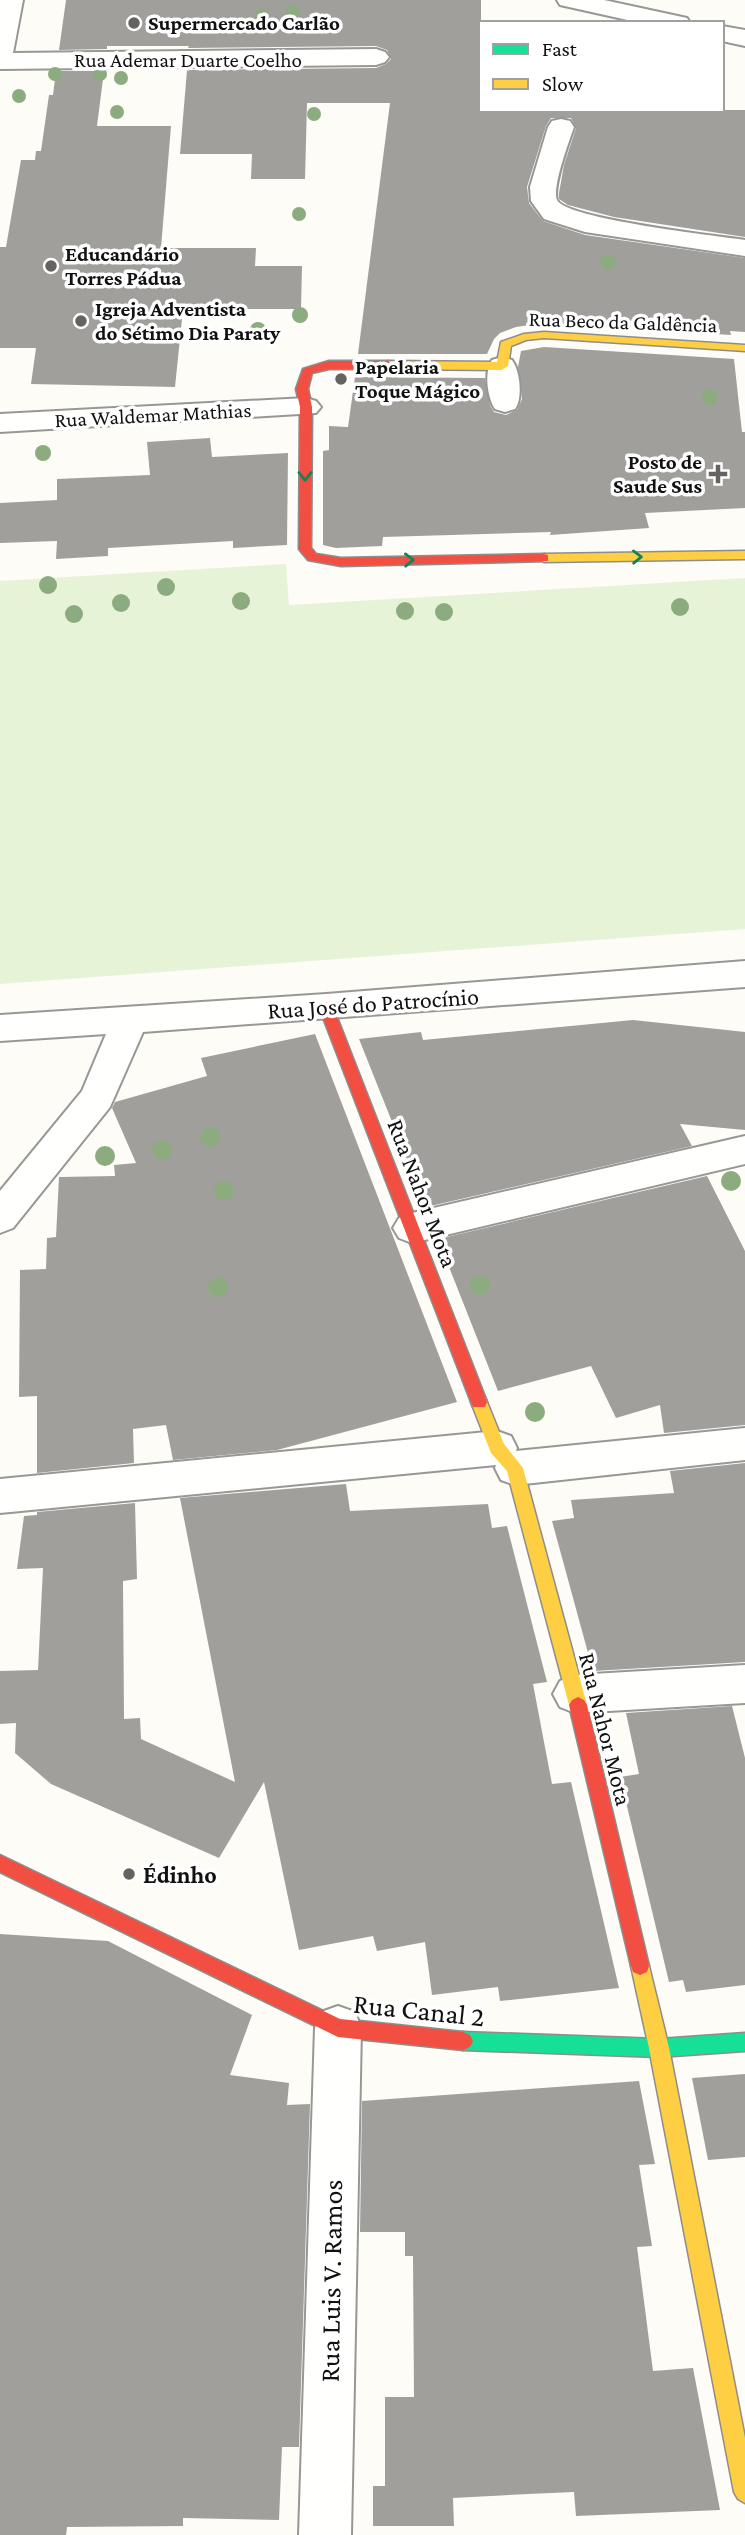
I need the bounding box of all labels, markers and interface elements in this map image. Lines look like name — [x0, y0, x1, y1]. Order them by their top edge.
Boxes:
place label: Supermercado Carlão — [148, 11, 340, 35]
marker: Supermercado Carlão — [126, 15, 142, 31]
legend — [479, 21, 724, 112]
text: Fast — [542, 37, 578, 61]
street label: Rua Ademar Duarte Coelho — [74, 48, 302, 72]
text: Slow — [542, 72, 584, 96]
place label: Educandário Torres Pádua — [65, 242, 182, 290]
marker: Educandário Torres Pádua — [43, 258, 59, 274]
place label: Igreja Adventista do Sétimo Dia Paraty — [95, 297, 281, 345]
street label: Rua Beco da Galdência — [528, 307, 718, 337]
marker: Igreja Adventista do Sétimo Dia Paraty — [73, 313, 89, 329]
place label: Papelaria Toque Mágico — [355, 355, 480, 403]
marker: Papelaria Toque Mágico — [333, 371, 349, 387]
street label: Rua Waldemar Mathias — [54, 398, 252, 432]
place label: Posto de Saude Sus — [613, 450, 702, 498]
marker: Posto de Saude Sus — [708, 464, 728, 484]
one-way arrow — [297, 471, 313, 481]
one-way arrow — [632, 549, 643, 564]
one-way arrow — [404, 553, 415, 568]
street label: Rua José do Patrocínio — [266, 982, 480, 1024]
street label: Rua Nahor Mota — [382, 1115, 464, 1271]
street label: Rua Nahor Mota — [574, 1650, 638, 1808]
place label: Édinho — [143, 1861, 217, 1888]
marker: Édinho — [121, 1866, 137, 1882]
street label: Rua Canal 2 — [352, 1988, 486, 2032]
street label: Rua Luis V. Ramos — [314, 2179, 348, 2383]

